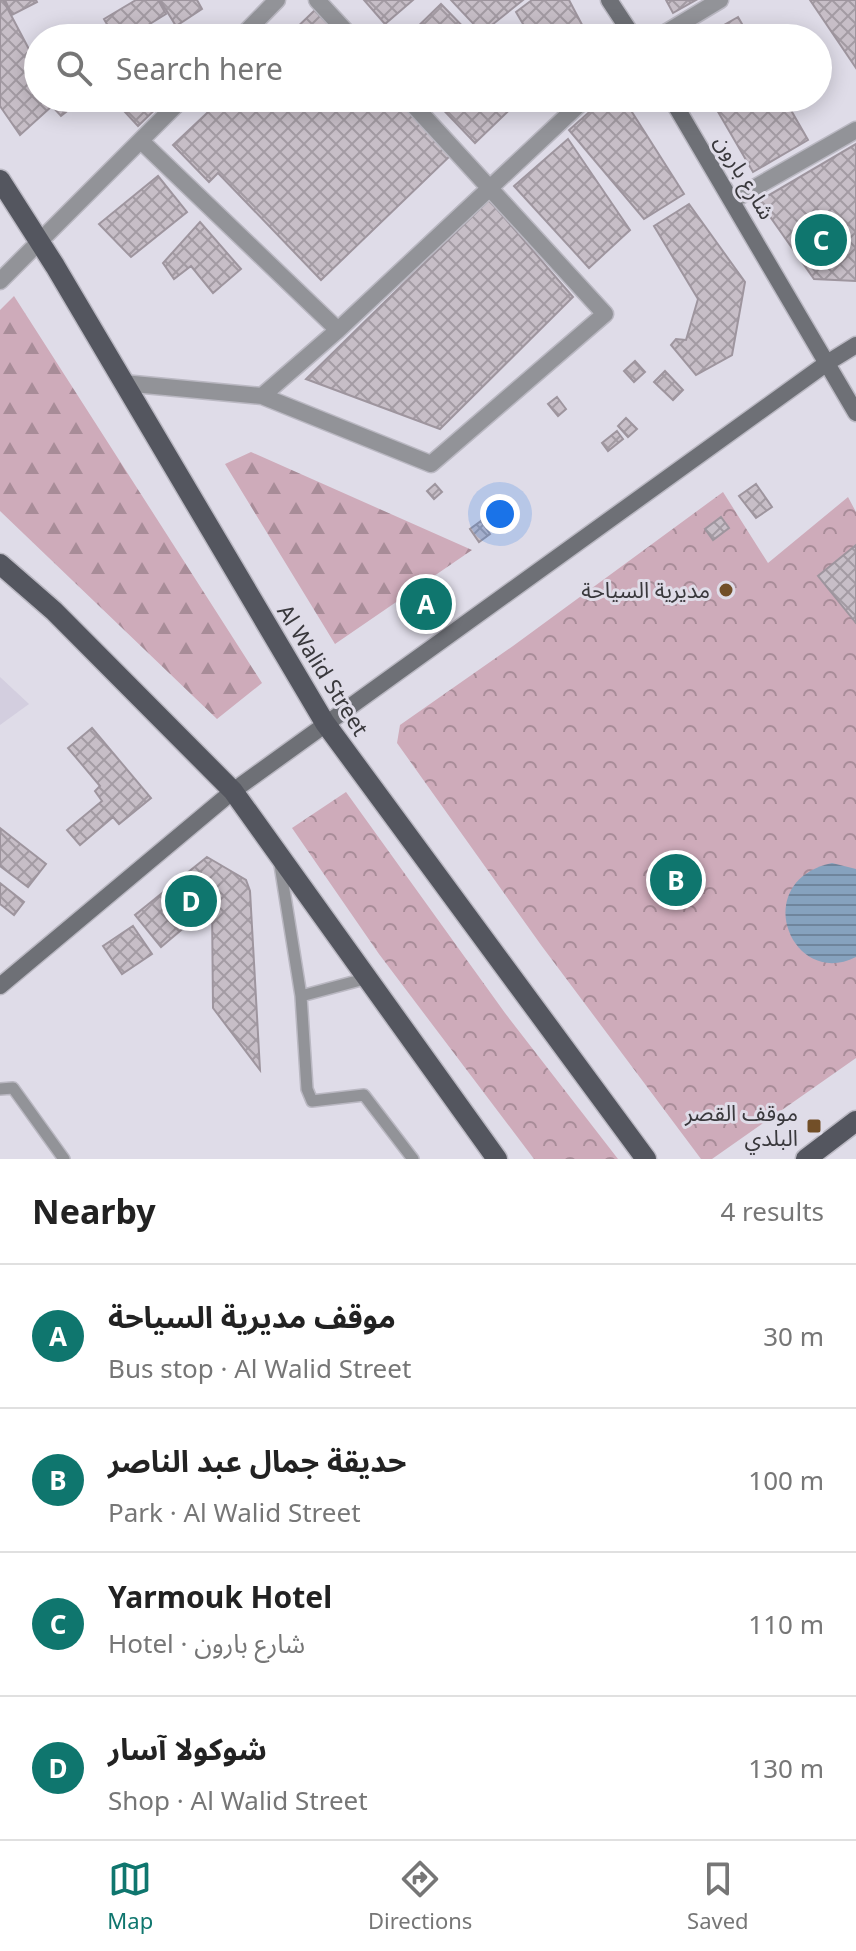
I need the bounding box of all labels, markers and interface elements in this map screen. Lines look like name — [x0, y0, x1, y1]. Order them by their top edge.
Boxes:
search box — [24, 24, 832, 112]
icon: search — [52, 46, 96, 90]
text: Search here — [116, 48, 283, 89]
street label: شارع بارون — [706, 129, 783, 226]
pin: C — [795, 210, 847, 270]
your location — [480, 494, 520, 534]
pin: A — [400, 574, 452, 634]
place label: مديرية السياحة — [581, 574, 710, 604]
marker: مديرية السياحة — [717, 581, 735, 599]
street label: Al Walid Street — [271, 598, 376, 741]
pin: B — [650, 850, 702, 910]
pin: D — [165, 871, 217, 931]
place label: موقف القصر البلدي — [684, 1097, 798, 1155]
marker: موقف القصر البلدي — [805, 1117, 823, 1135]
text: Nearby — [32, 1188, 156, 1234]
text: 4 results — [720, 1193, 824, 1229]
text: موقف مديرية السياحة — [108, 1296, 396, 1337]
text: A — [49, 1318, 67, 1354]
text: 30 m — [763, 1318, 824, 1354]
text: Bus stop · Al Walid Street — [108, 1350, 411, 1386]
text: حديقة جمال عبد الناصر — [108, 1440, 406, 1481]
text: B — [49, 1462, 67, 1498]
text: 100 m — [748, 1462, 824, 1498]
text: Park · Al Walid Street — [108, 1494, 361, 1530]
text: Yarmouk Hotel — [108, 1576, 332, 1617]
text: C — [50, 1606, 66, 1642]
text: 110 m — [748, 1606, 824, 1642]
text: Hotel · شارع بارون — [108, 1625, 305, 1661]
text: شوكولا آسار — [108, 1728, 267, 1769]
text: D — [48, 1750, 68, 1786]
text: 130 m — [748, 1750, 824, 1786]
text: Shop · Al Walid Street — [108, 1782, 368, 1818]
tab: Map — [107, 1857, 153, 1935]
tab: Directions — [368, 1857, 472, 1935]
tab: Saved — [687, 1857, 749, 1935]

